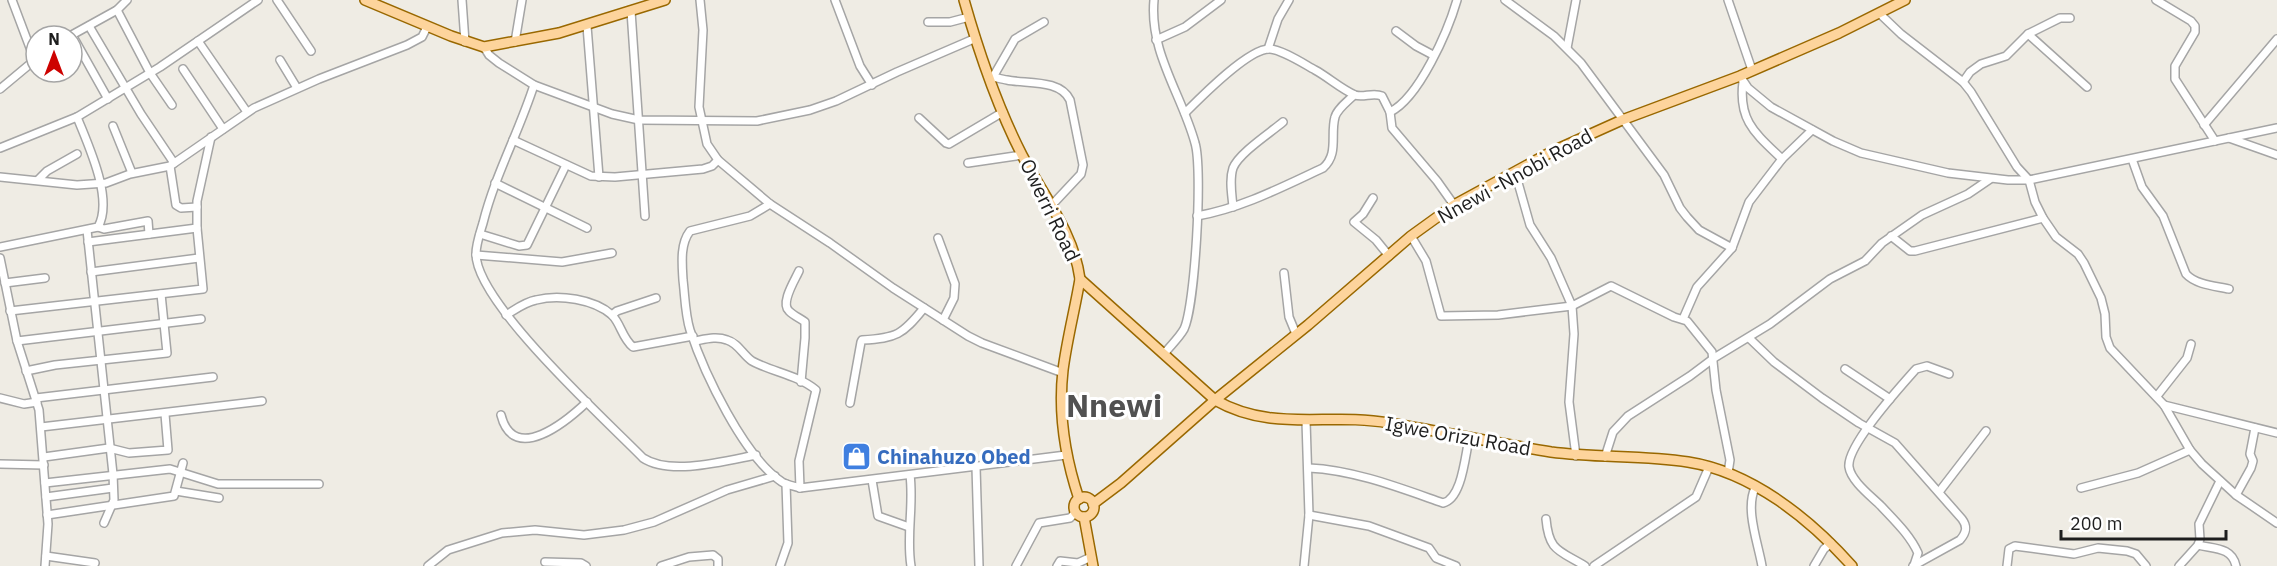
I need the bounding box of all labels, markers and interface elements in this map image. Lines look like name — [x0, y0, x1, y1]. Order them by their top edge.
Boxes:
north arrow — [24, 24, 84, 84]
text: N — [48, 29, 60, 49]
street label: Nnewi -Nnobi Road — [1432, 122, 1597, 229]
street label: Owerri Road — [1014, 154, 1087, 265]
district label: Nnewi — [1066, 384, 1162, 426]
street label: Igwe Orizu Road — [1383, 409, 1533, 462]
shop icon: Chinahuzo Obed — [840, 441, 872, 473]
place label: Chinahuzo Obed — [877, 443, 1031, 470]
scale bar — [2061, 503, 2226, 541]
text: 200 m — [2070, 512, 2122, 535]

